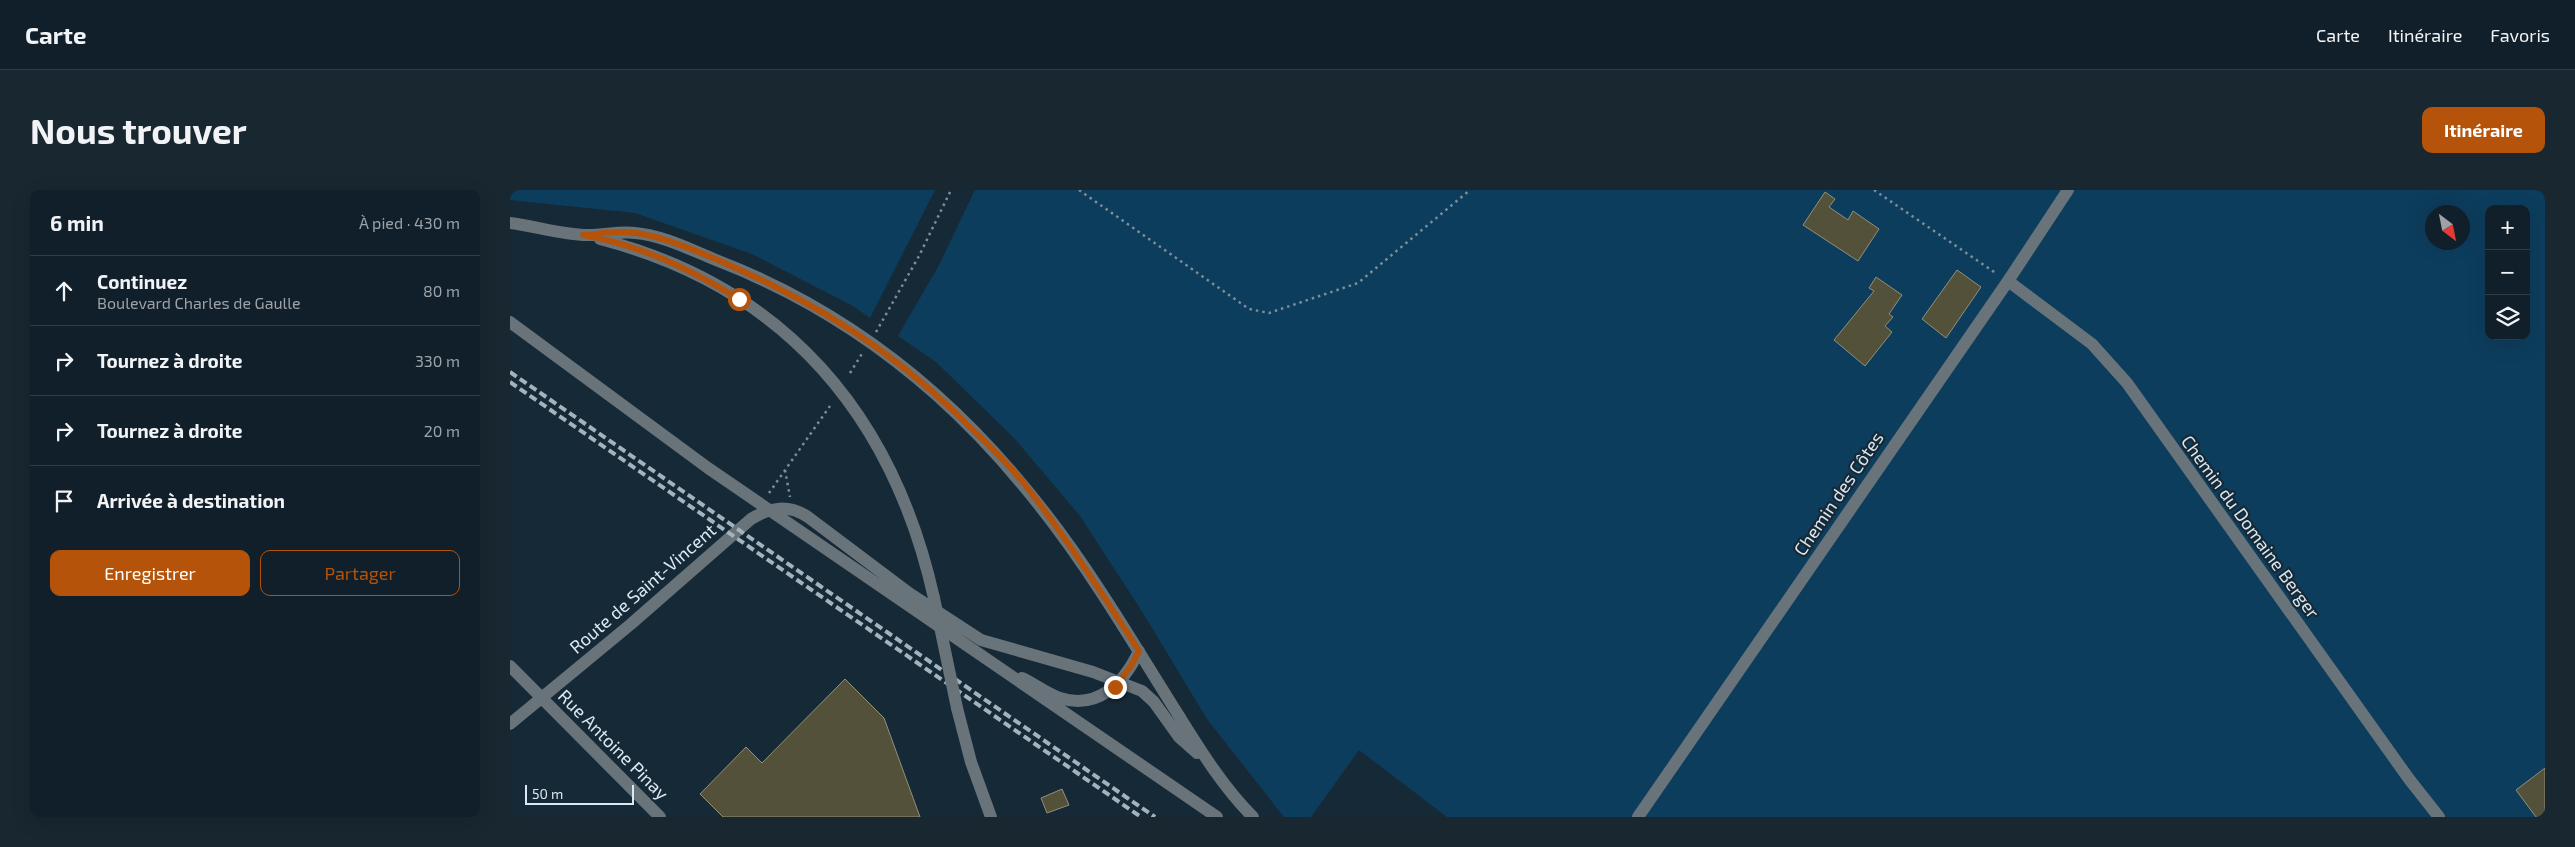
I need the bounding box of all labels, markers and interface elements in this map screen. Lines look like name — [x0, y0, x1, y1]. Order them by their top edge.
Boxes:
text: Carte — [25, 20, 86, 49]
text: Carte — [2316, 24, 2360, 46]
text: Itinéraire — [2388, 24, 2462, 46]
text: Favoris — [2490, 24, 2550, 46]
button: Itinéraire — [2422, 107, 2545, 153]
text: Nous trouver — [30, 109, 247, 151]
north arrow — [2425, 205, 2470, 250]
map controls — [2485, 205, 2530, 340]
button: + — [2485, 205, 2530, 250]
text: 6 min — [50, 210, 104, 235]
text: À pied · 430 m — [359, 213, 460, 232]
button: − — [2485, 250, 2530, 295]
text: Continuez — [97, 270, 187, 293]
icon: ahead — [50, 277, 78, 305]
text: 80 m — [423, 281, 460, 300]
route start — [728, 288, 751, 311]
text: Boulevard Charles de Gaulle — [97, 293, 301, 312]
button: layers — [2485, 295, 2530, 340]
icon: right — [50, 347, 78, 375]
text: Tournez à droite — [97, 349, 243, 372]
text: 330 m — [415, 351, 460, 370]
icon: right — [50, 417, 78, 445]
text: Tournez à droite — [97, 419, 243, 442]
text: 20 m — [424, 421, 460, 440]
street label: Chemin des Côtes — [1789, 427, 1888, 559]
street label: Chemin du Domaine Berger — [2177, 431, 2325, 622]
icon: arrive — [50, 487, 78, 515]
text: Arrivée à destination — [97, 489, 285, 512]
street label: Route de Saint-Vincent — [565, 519, 720, 658]
button: Enregistrer — [50, 550, 250, 596]
button: Partager — [260, 550, 460, 596]
route end — [1104, 676, 1127, 699]
street label: Rue Antoine Pinay — [554, 685, 674, 804]
scale bar — [525, 782, 634, 805]
text: 50 m — [532, 785, 563, 802]

